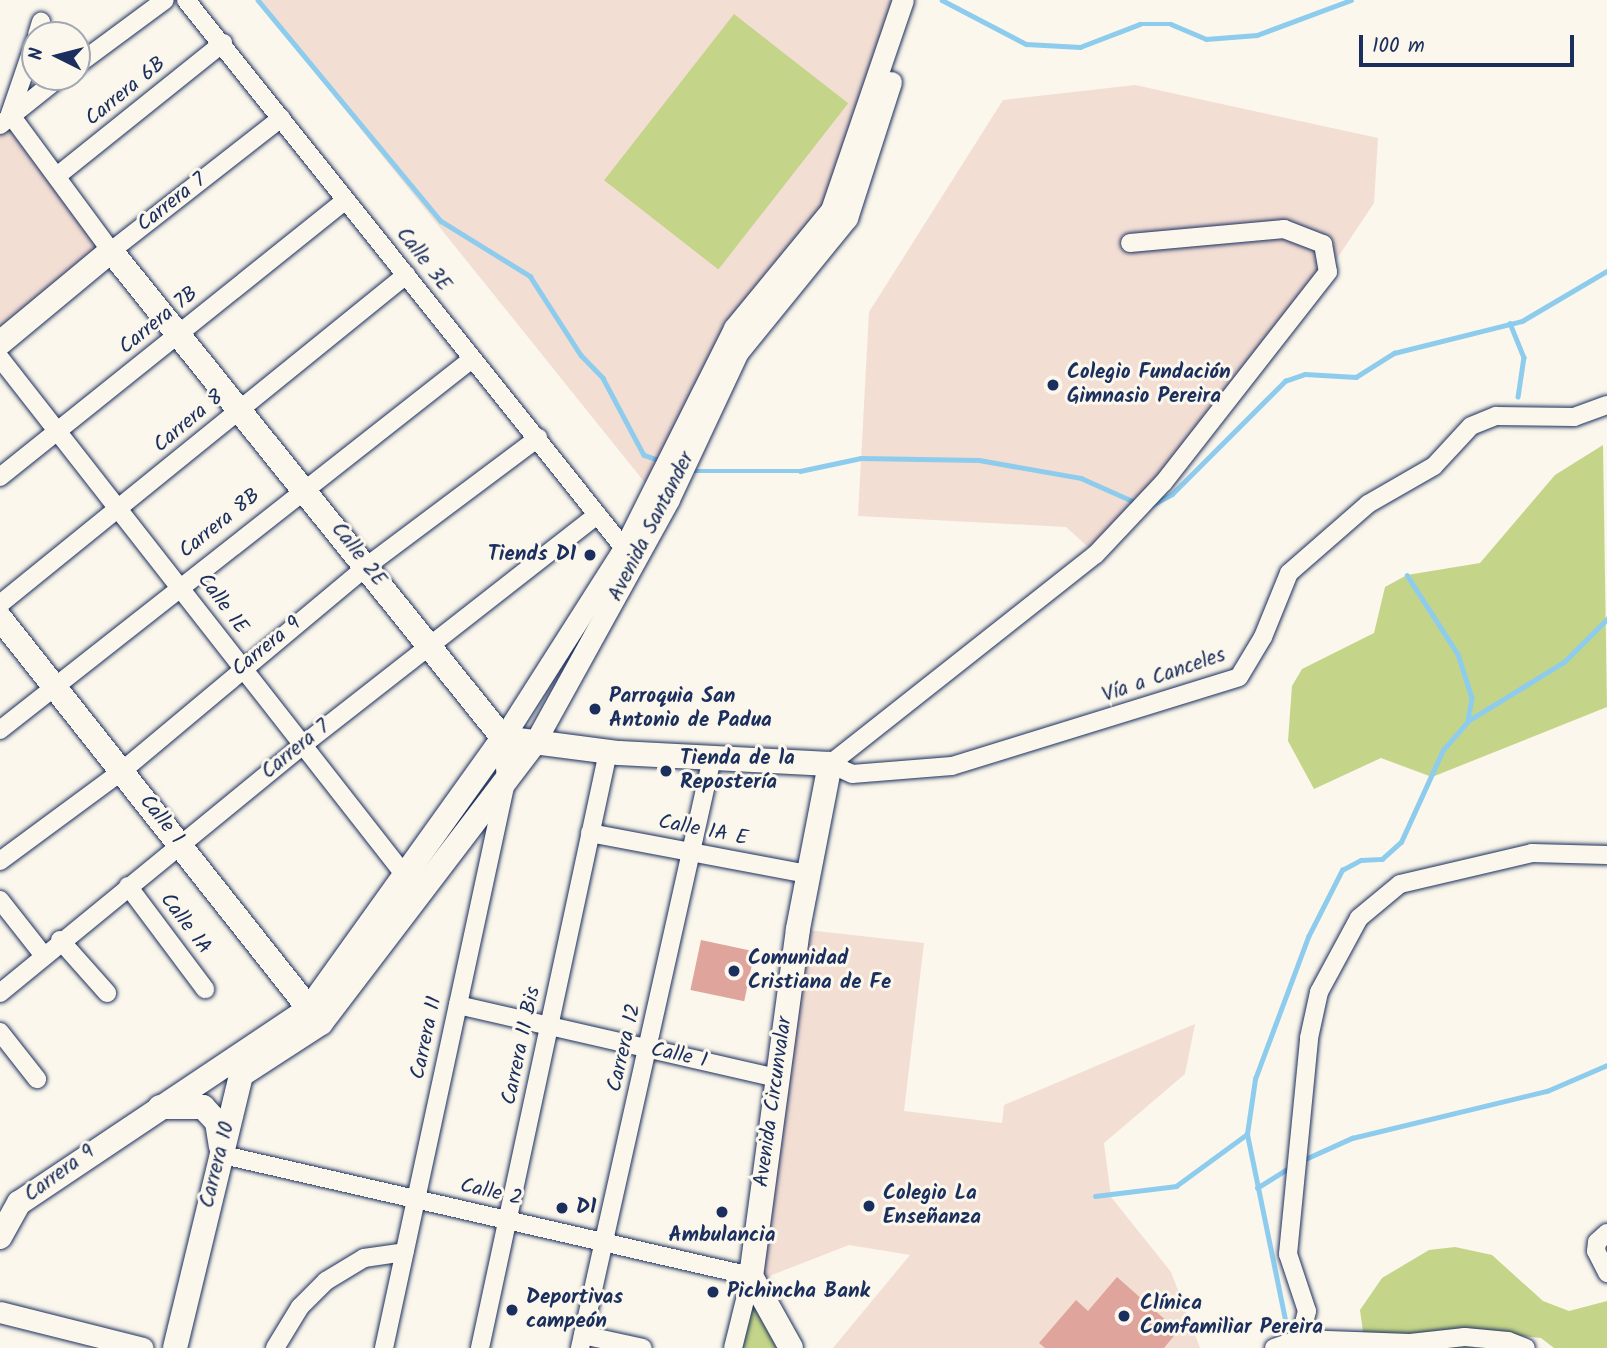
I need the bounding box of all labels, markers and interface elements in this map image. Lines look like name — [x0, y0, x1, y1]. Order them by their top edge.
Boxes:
north arrow — [21, 21, 91, 91]
scale bar — [1362, 21, 1577, 65]
text: 100 m — [1372, 30, 1425, 63]
text: N — [22, 46, 53, 62]
street label: Carrera 6B — [81, 52, 171, 132]
street label: Carrera 7 — [132, 168, 212, 238]
street label: Calle 3E — [390, 223, 456, 297]
street label: Carrera 7B — [115, 282, 203, 360]
place label: Colegio Fundación Gimnasio Pereira — [1067, 360, 1231, 410]
marker: Colegio Fundación Gimnasio Pereira — [1045, 377, 1061, 393]
street label: Carrera 8 — [149, 385, 229, 459]
street label: Avenida Santander — [603, 448, 701, 606]
street label: Carrera 8B — [174, 484, 266, 564]
street label: Calle 2E — [325, 518, 391, 592]
place label: Tiends D1 — [488, 542, 576, 568]
marker: Tiends D1 — [582, 547, 598, 563]
street label: Calle 1E — [191, 569, 253, 639]
street label: Carrera 9 — [227, 612, 307, 682]
street label: Vía a Canceles — [1099, 643, 1229, 709]
place label: Parroquia San Antonio de Padua — [609, 684, 772, 734]
marker: Parroquia San Antonio de Padua — [587, 701, 603, 717]
street label: Carrera 7 — [257, 715, 335, 785]
place label: Tienda de la Repostería — [680, 746, 795, 796]
marker: Tienda de la Repostería — [658, 763, 674, 779]
street label: Calle 1 — [133, 790, 189, 850]
street label: Calle 1A E — [656, 810, 750, 852]
street label: Calle 1A — [154, 888, 216, 960]
place label: Comunidad Cristiana de Fe — [748, 946, 891, 996]
marker: Comunidad Cristiana de Fe — [726, 963, 742, 979]
street label: Carrera 11 Bis — [497, 985, 547, 1107]
street label: Carrera 11 — [406, 994, 448, 1082]
street label: Carrera 12 — [603, 1001, 647, 1095]
street label: Avenida Circunvalar — [750, 1015, 798, 1189]
street label: Calle 1 — [648, 1038, 710, 1074]
street label: Carrera 10 — [195, 1119, 241, 1211]
street label: Carrera 9 — [20, 1140, 100, 1208]
street label: Calle 2 — [458, 1174, 524, 1212]
place label: Colegio La Enseñanza — [883, 1181, 981, 1231]
place label: D1 — [576, 1195, 596, 1221]
marker: Colegio La Enseñanza — [861, 1198, 877, 1214]
marker: D1 — [554, 1200, 570, 1216]
marker: Ambulancia — [714, 1204, 730, 1220]
place label: Ambulancia — [669, 1223, 775, 1249]
place label: Pichincha Bank — [727, 1279, 870, 1305]
marker: Pichincha Bank — [705, 1284, 721, 1300]
place label: Deportivas campeón — [526, 1285, 623, 1335]
place label: Clínica Comfamiliar Pereira — [1140, 1291, 1323, 1341]
marker: Deportivas campeón — [504, 1302, 520, 1318]
marker: Clínica Comfamiliar Pereira — [1114, 1306, 1134, 1326]

